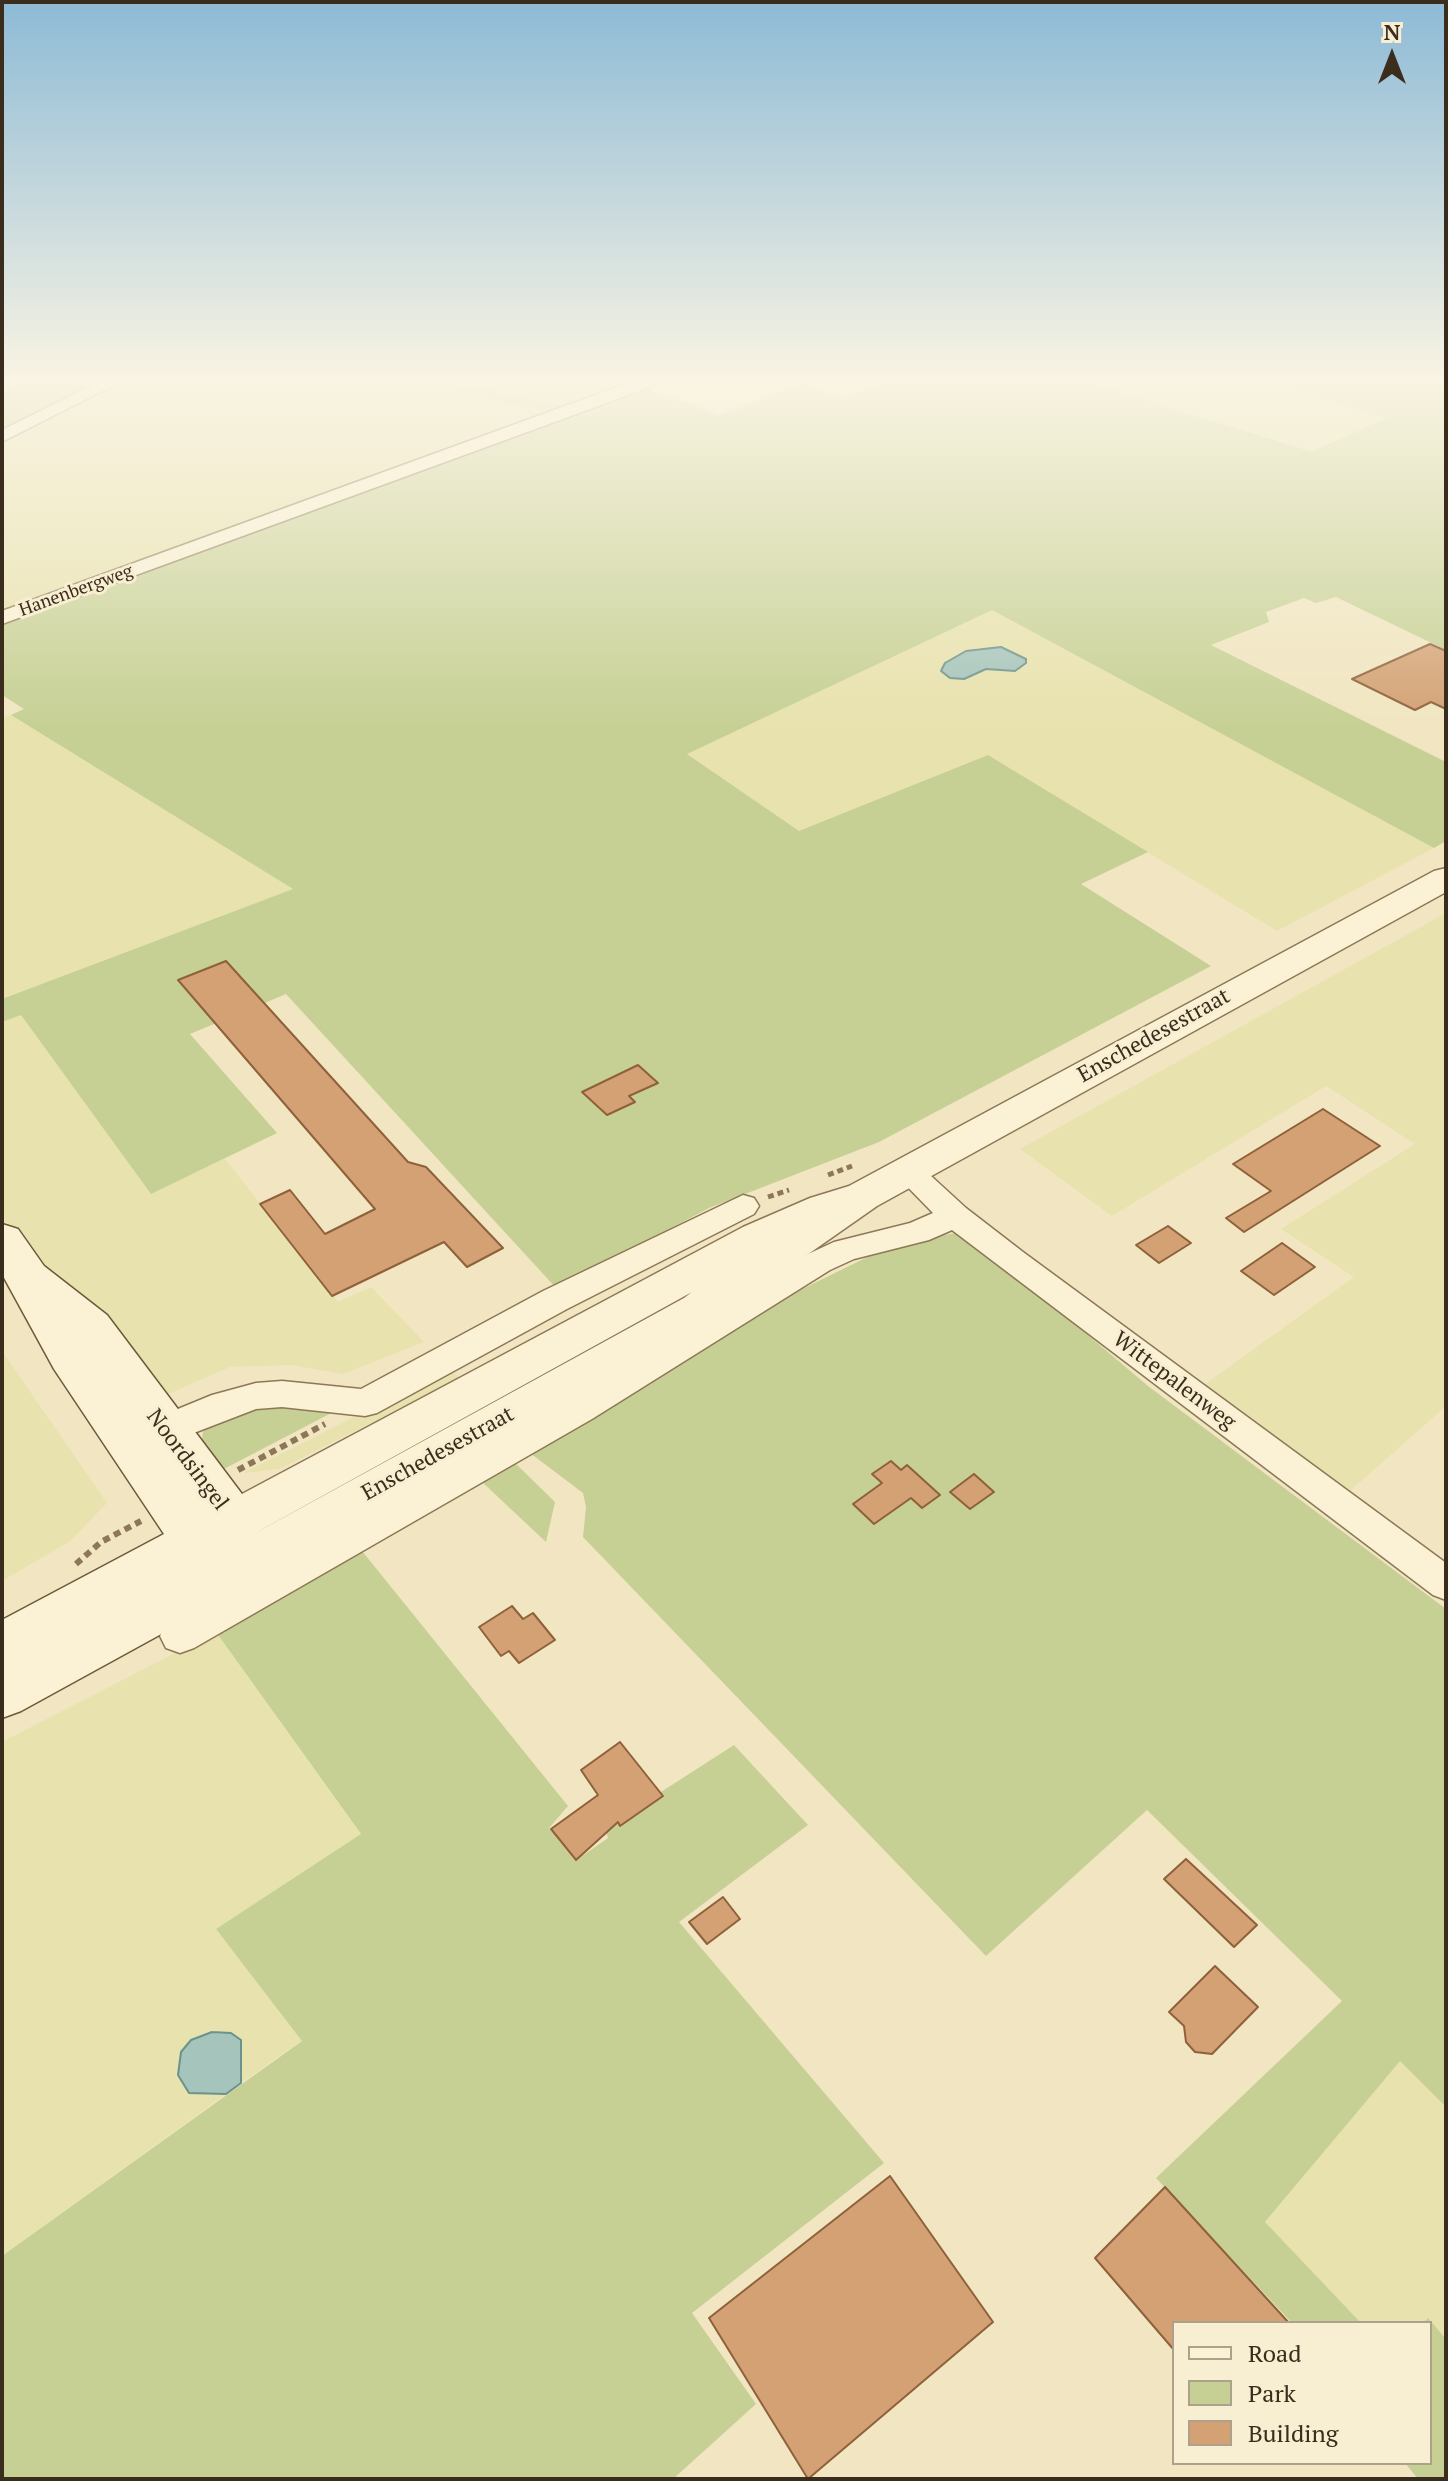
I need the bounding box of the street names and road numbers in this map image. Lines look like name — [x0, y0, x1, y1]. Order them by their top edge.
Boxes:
street label: Hanenbergweg — [16, 560, 136, 622]
street label: Enschedesestraat — [1073, 983, 1235, 1089]
street label: Wittepalenweg — [1107, 1326, 1241, 1436]
street label: Enschedesestraat — [357, 1401, 519, 1507]
street label: Noordsingel — [140, 1404, 234, 1516]

